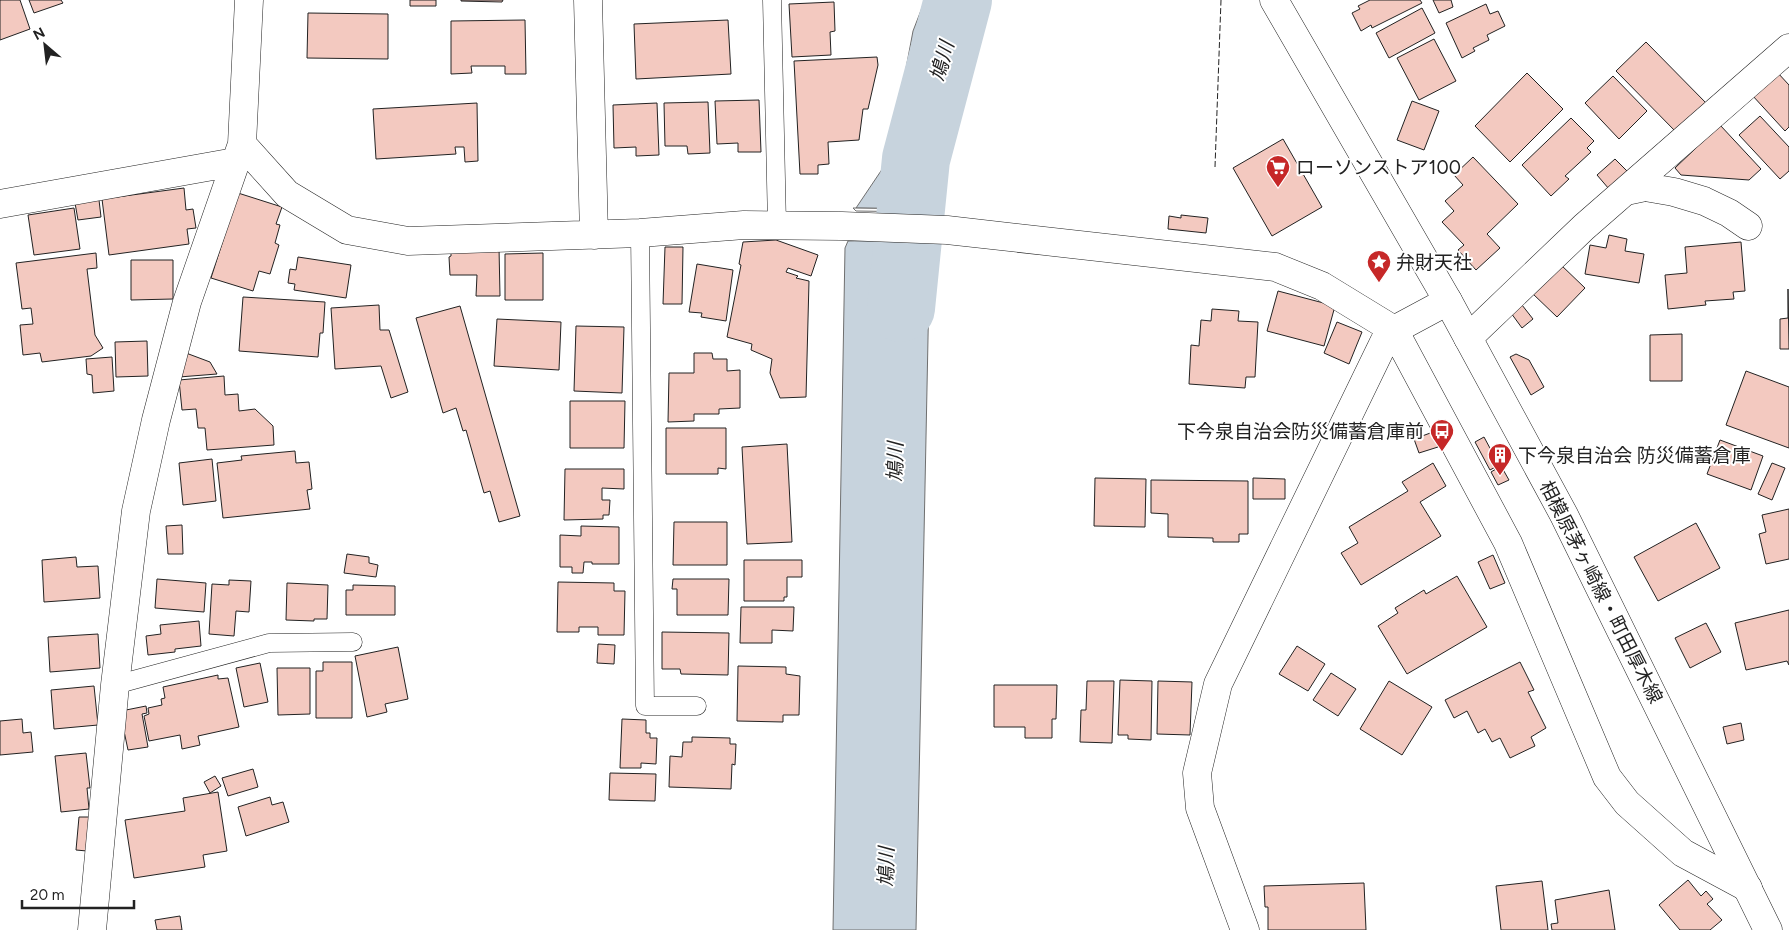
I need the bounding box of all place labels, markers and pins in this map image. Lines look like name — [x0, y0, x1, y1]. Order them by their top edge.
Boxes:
supermarket icon: ローソンストア100 — [1265, 154, 1291, 188]
place label: ローソンストア100 — [1296, 156, 1461, 179]
place icon: 弁財天社 — [1366, 249, 1392, 283]
place label: 弁財天社 — [1396, 251, 1472, 274]
bus stop icon: 下今泉自治会防災備蓄倉庫前 — [1429, 418, 1455, 452]
place label: 下今泉自治会防災備蓄倉庫前 — [1177, 420, 1424, 443]
building icon: 下今泉自治会 防災備蓄倉庫 — [1487, 442, 1513, 476]
place label: 下今泉自治会 防災備蓄倉庫 — [1518, 444, 1751, 467]

